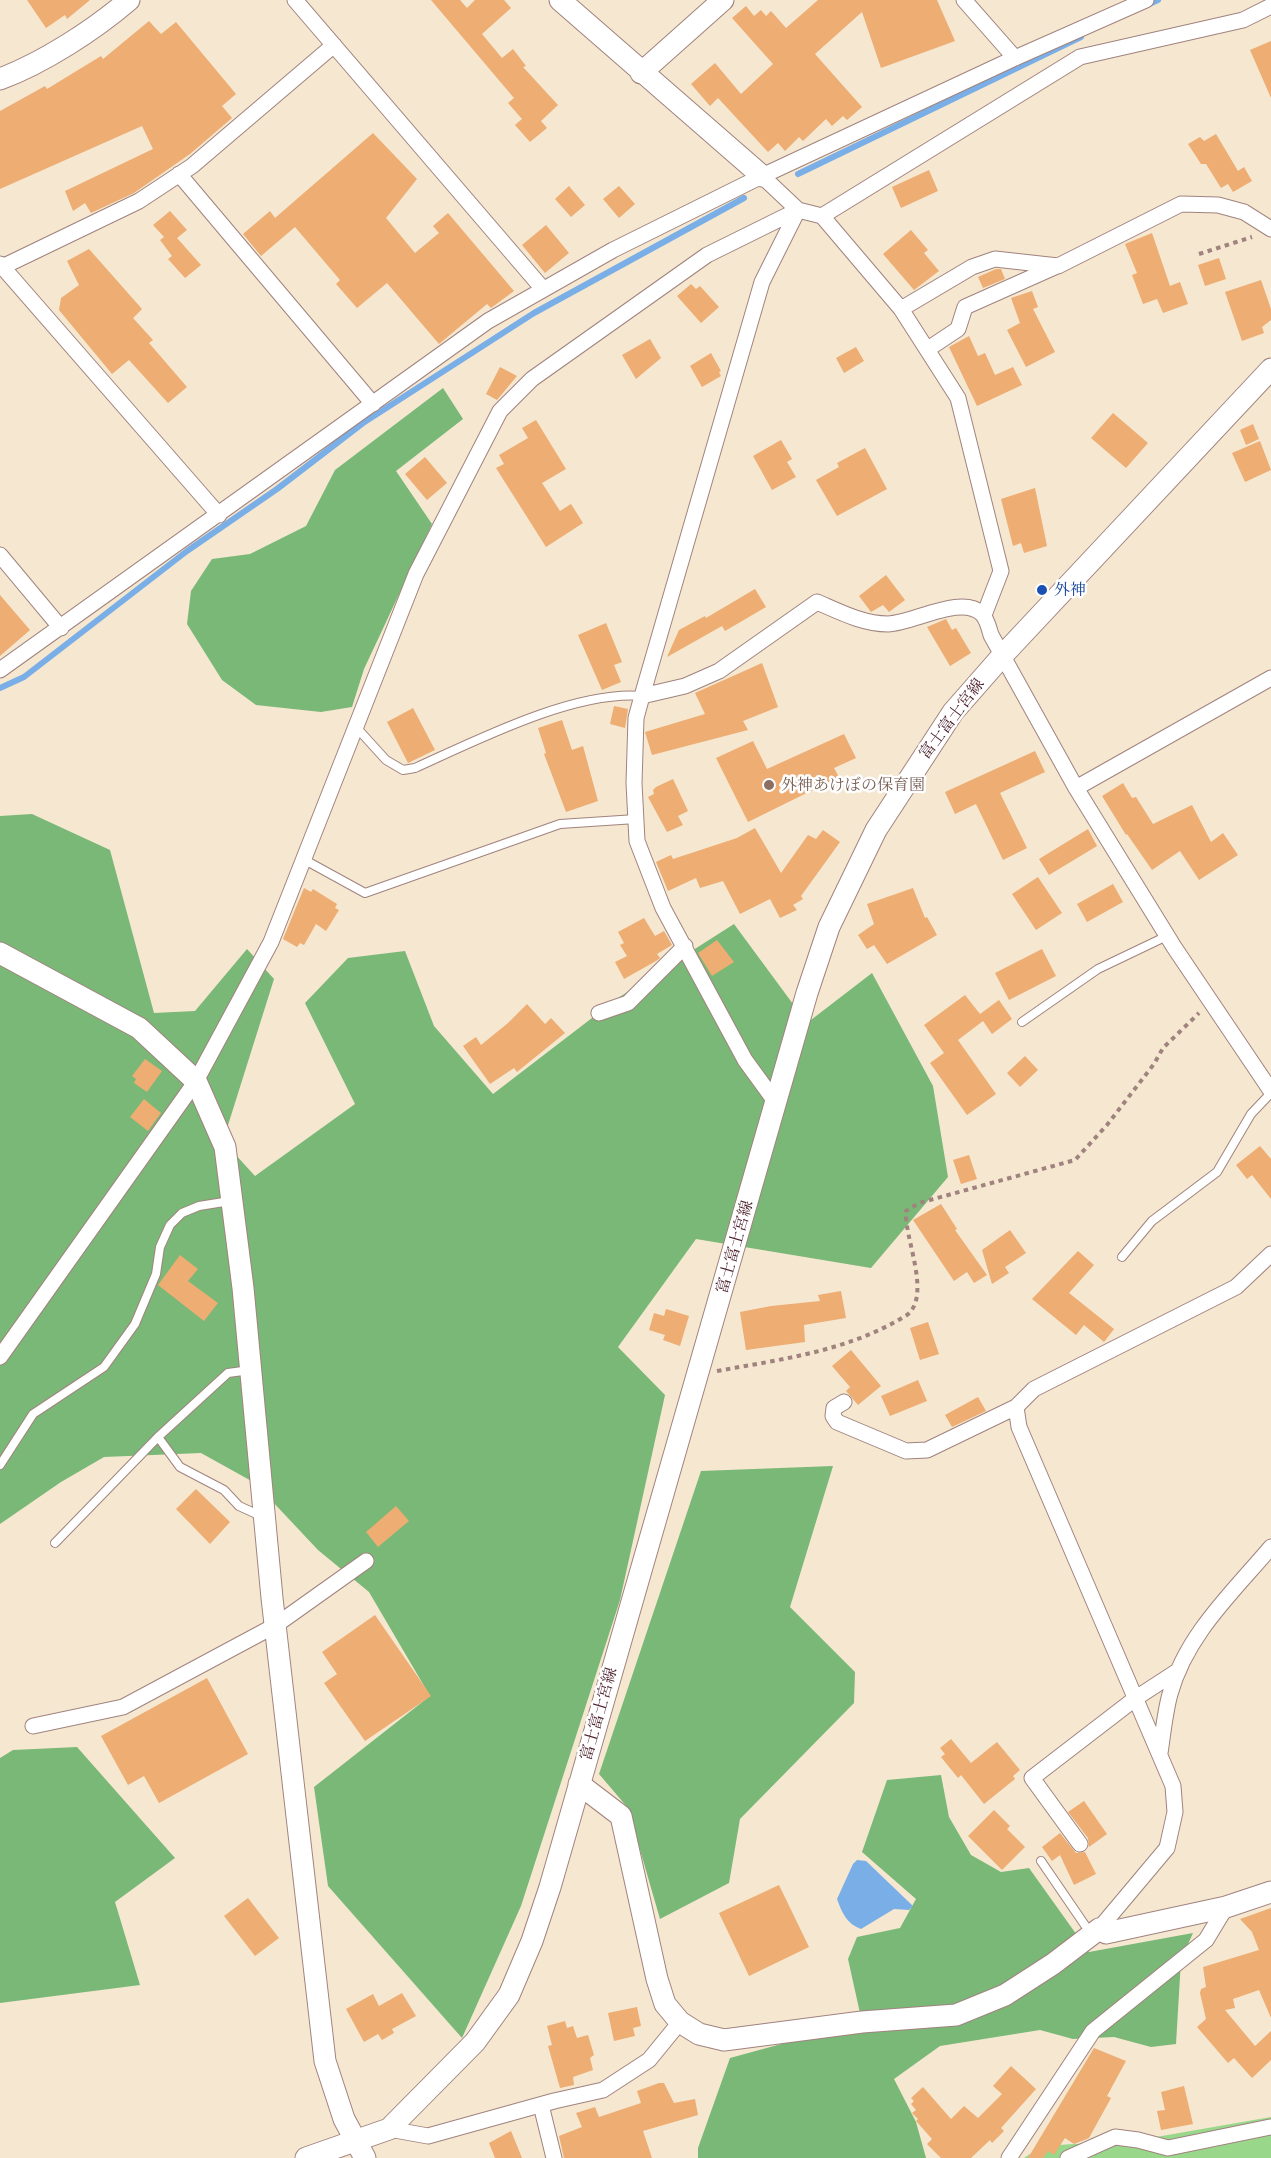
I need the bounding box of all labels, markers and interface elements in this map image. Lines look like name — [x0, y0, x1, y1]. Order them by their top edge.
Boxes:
place label: 外神 — [1054, 580, 1086, 600]
marker: 外神 — [1035, 583, 1049, 597]
street label: 富士富士宮線 — [915, 675, 989, 763]
place label: 外神あけぼの保育園 — [781, 775, 925, 795]
marker: 外神あけぼの保育園 — [762, 778, 776, 792]
street label: 富士富士宮線 — [713, 1198, 757, 1296]
street label: 富士富士宮線 — [577, 1665, 621, 1763]

